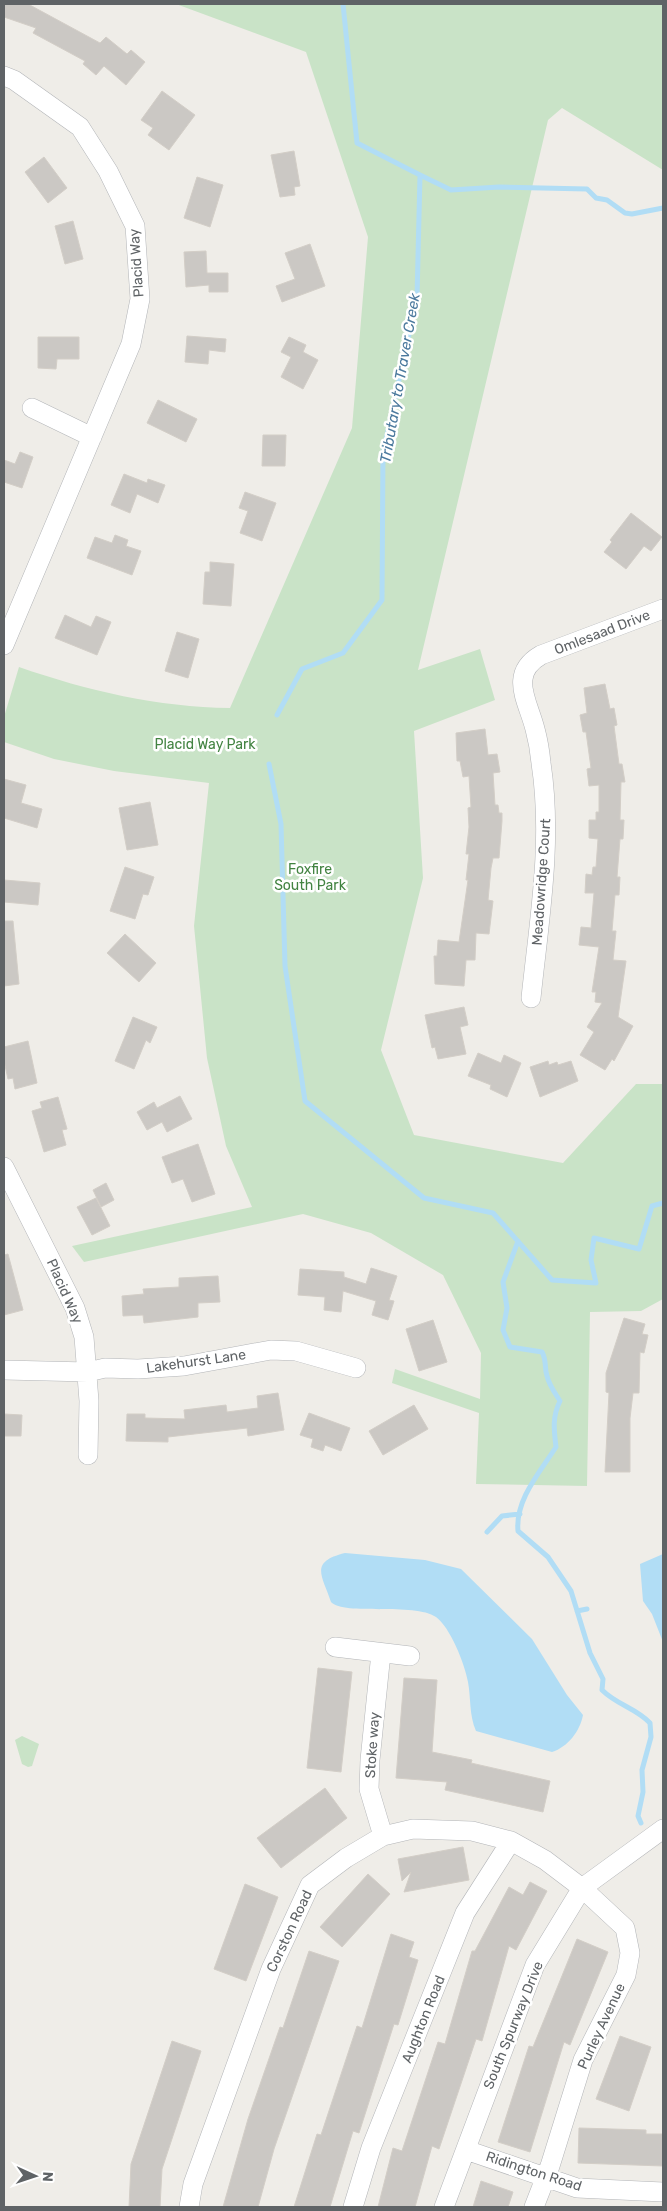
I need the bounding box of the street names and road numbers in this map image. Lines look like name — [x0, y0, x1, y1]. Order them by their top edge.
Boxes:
street label: Placid Way — [126, 228, 147, 298]
street label: Omlesaad Drive — [552, 606, 653, 659]
street label: Meadowridge Court — [529, 817, 554, 946]
street label: Placid Way — [43, 1256, 86, 1326]
street label: Lakehurst Lane — [145, 1346, 247, 1377]
street label: Stoke way — [362, 1711, 383, 1779]
street label: Corston Road — [263, 1888, 316, 1975]
street label: South Spurway Drive — [480, 1959, 547, 2092]
street label: Aughton Road — [398, 1973, 449, 2066]
street label: Purley Avenue — [574, 1980, 629, 2072]
street label: Ridington Road — [484, 2148, 584, 2195]

